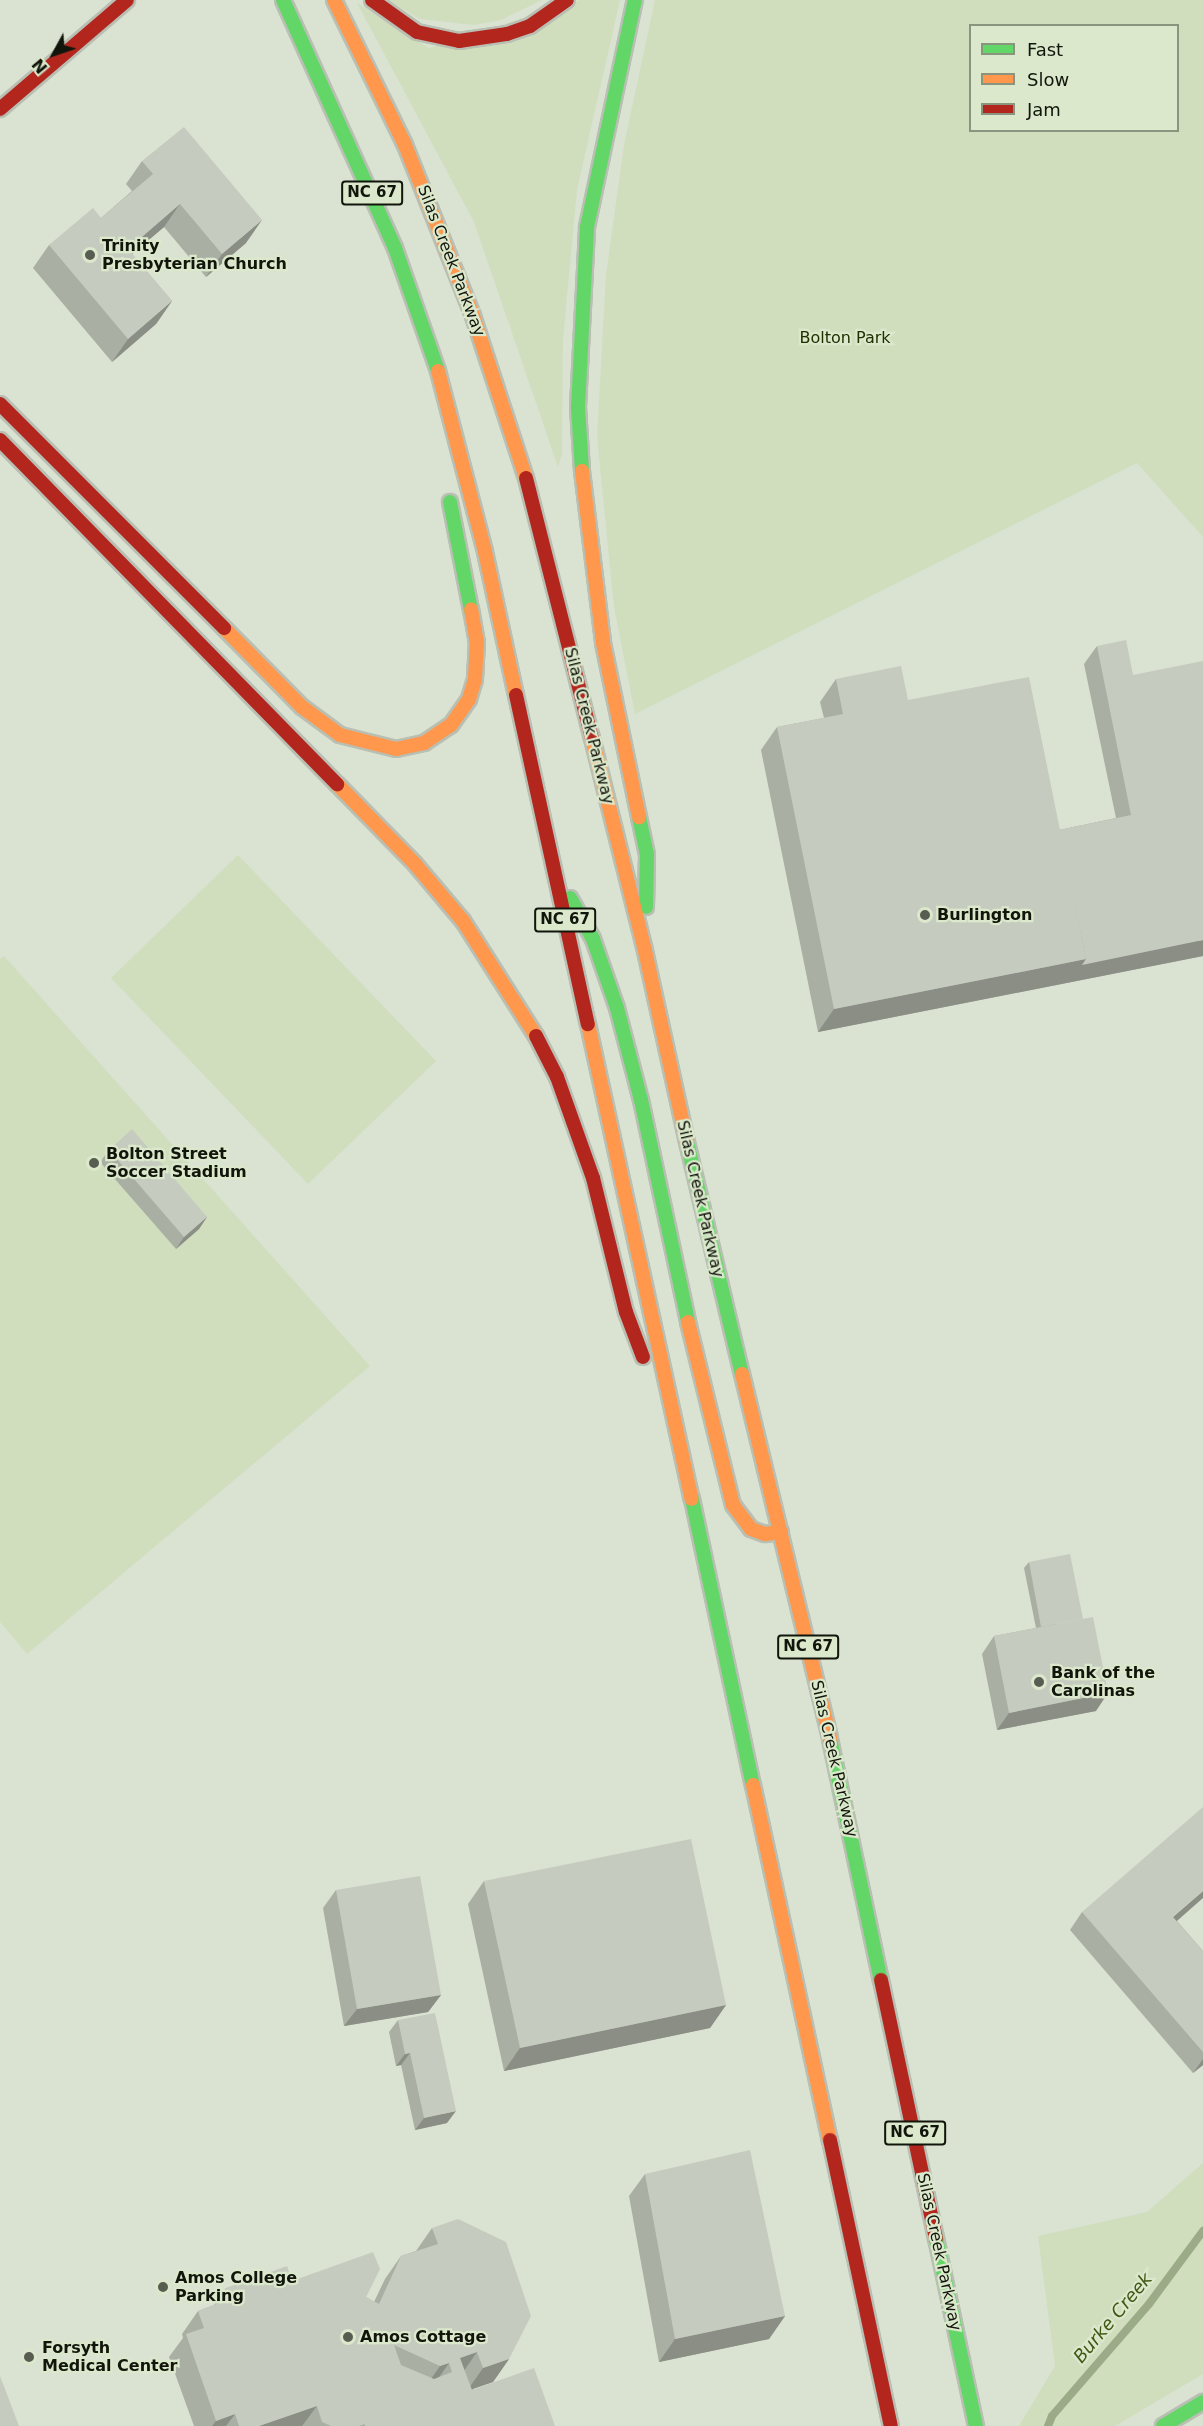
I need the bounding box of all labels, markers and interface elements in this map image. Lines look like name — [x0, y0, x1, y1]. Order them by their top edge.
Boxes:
north arrow — [24, 24, 84, 84]
legend — [969, 24, 1179, 132]
text: Fast — [1027, 39, 1063, 60]
text: N — [28, 55, 51, 77]
text: Slow — [1027, 69, 1069, 90]
text: Jam — [1027, 99, 1061, 120]
road number: NC 67 — [340, 181, 404, 205]
street label: Silas Creek Parkway — [413, 183, 489, 339]
place label: Trinity Presbyterian Church — [102, 236, 287, 274]
marker: Trinity Presbyterian Church — [83, 248, 97, 262]
park label: Bolton Park — [799, 328, 891, 348]
street label: Silas Creek Parkway — [560, 646, 618, 806]
place label: Burlington — [937, 905, 1032, 925]
road number: NC 67 — [534, 908, 596, 932]
marker: Burlington — [918, 908, 932, 922]
street label: Silas Creek Parkway — [673, 1119, 727, 1279]
place label: Bolton Street Soccer Stadium — [106, 1144, 247, 1182]
marker: Bolton Street Soccer Stadium — [87, 1156, 101, 1170]
road number: NC 67 — [776, 1635, 840, 1659]
place label: Bank of the Carolinas — [1051, 1663, 1155, 1701]
marker: Bank of the Carolinas — [1032, 1675, 1046, 1689]
street label: Silas Creek Parkway — [807, 1679, 861, 1839]
road number: NC 67 — [884, 2121, 946, 2145]
street label: Silas Creek Parkway — [913, 2171, 965, 2333]
place label: Amos College Parking — [175, 2268, 297, 2306]
water label: Burke Creek — [1069, 2269, 1157, 2367]
marker: Amos College Parking — [156, 2280, 170, 2294]
place label: Amos Cottage — [360, 2327, 486, 2347]
marker: Amos Cottage — [341, 2330, 355, 2344]
place label: Forsyth Medical Center — [42, 2338, 177, 2376]
marker: Forsyth Medical Center — [20, 2348, 38, 2366]

